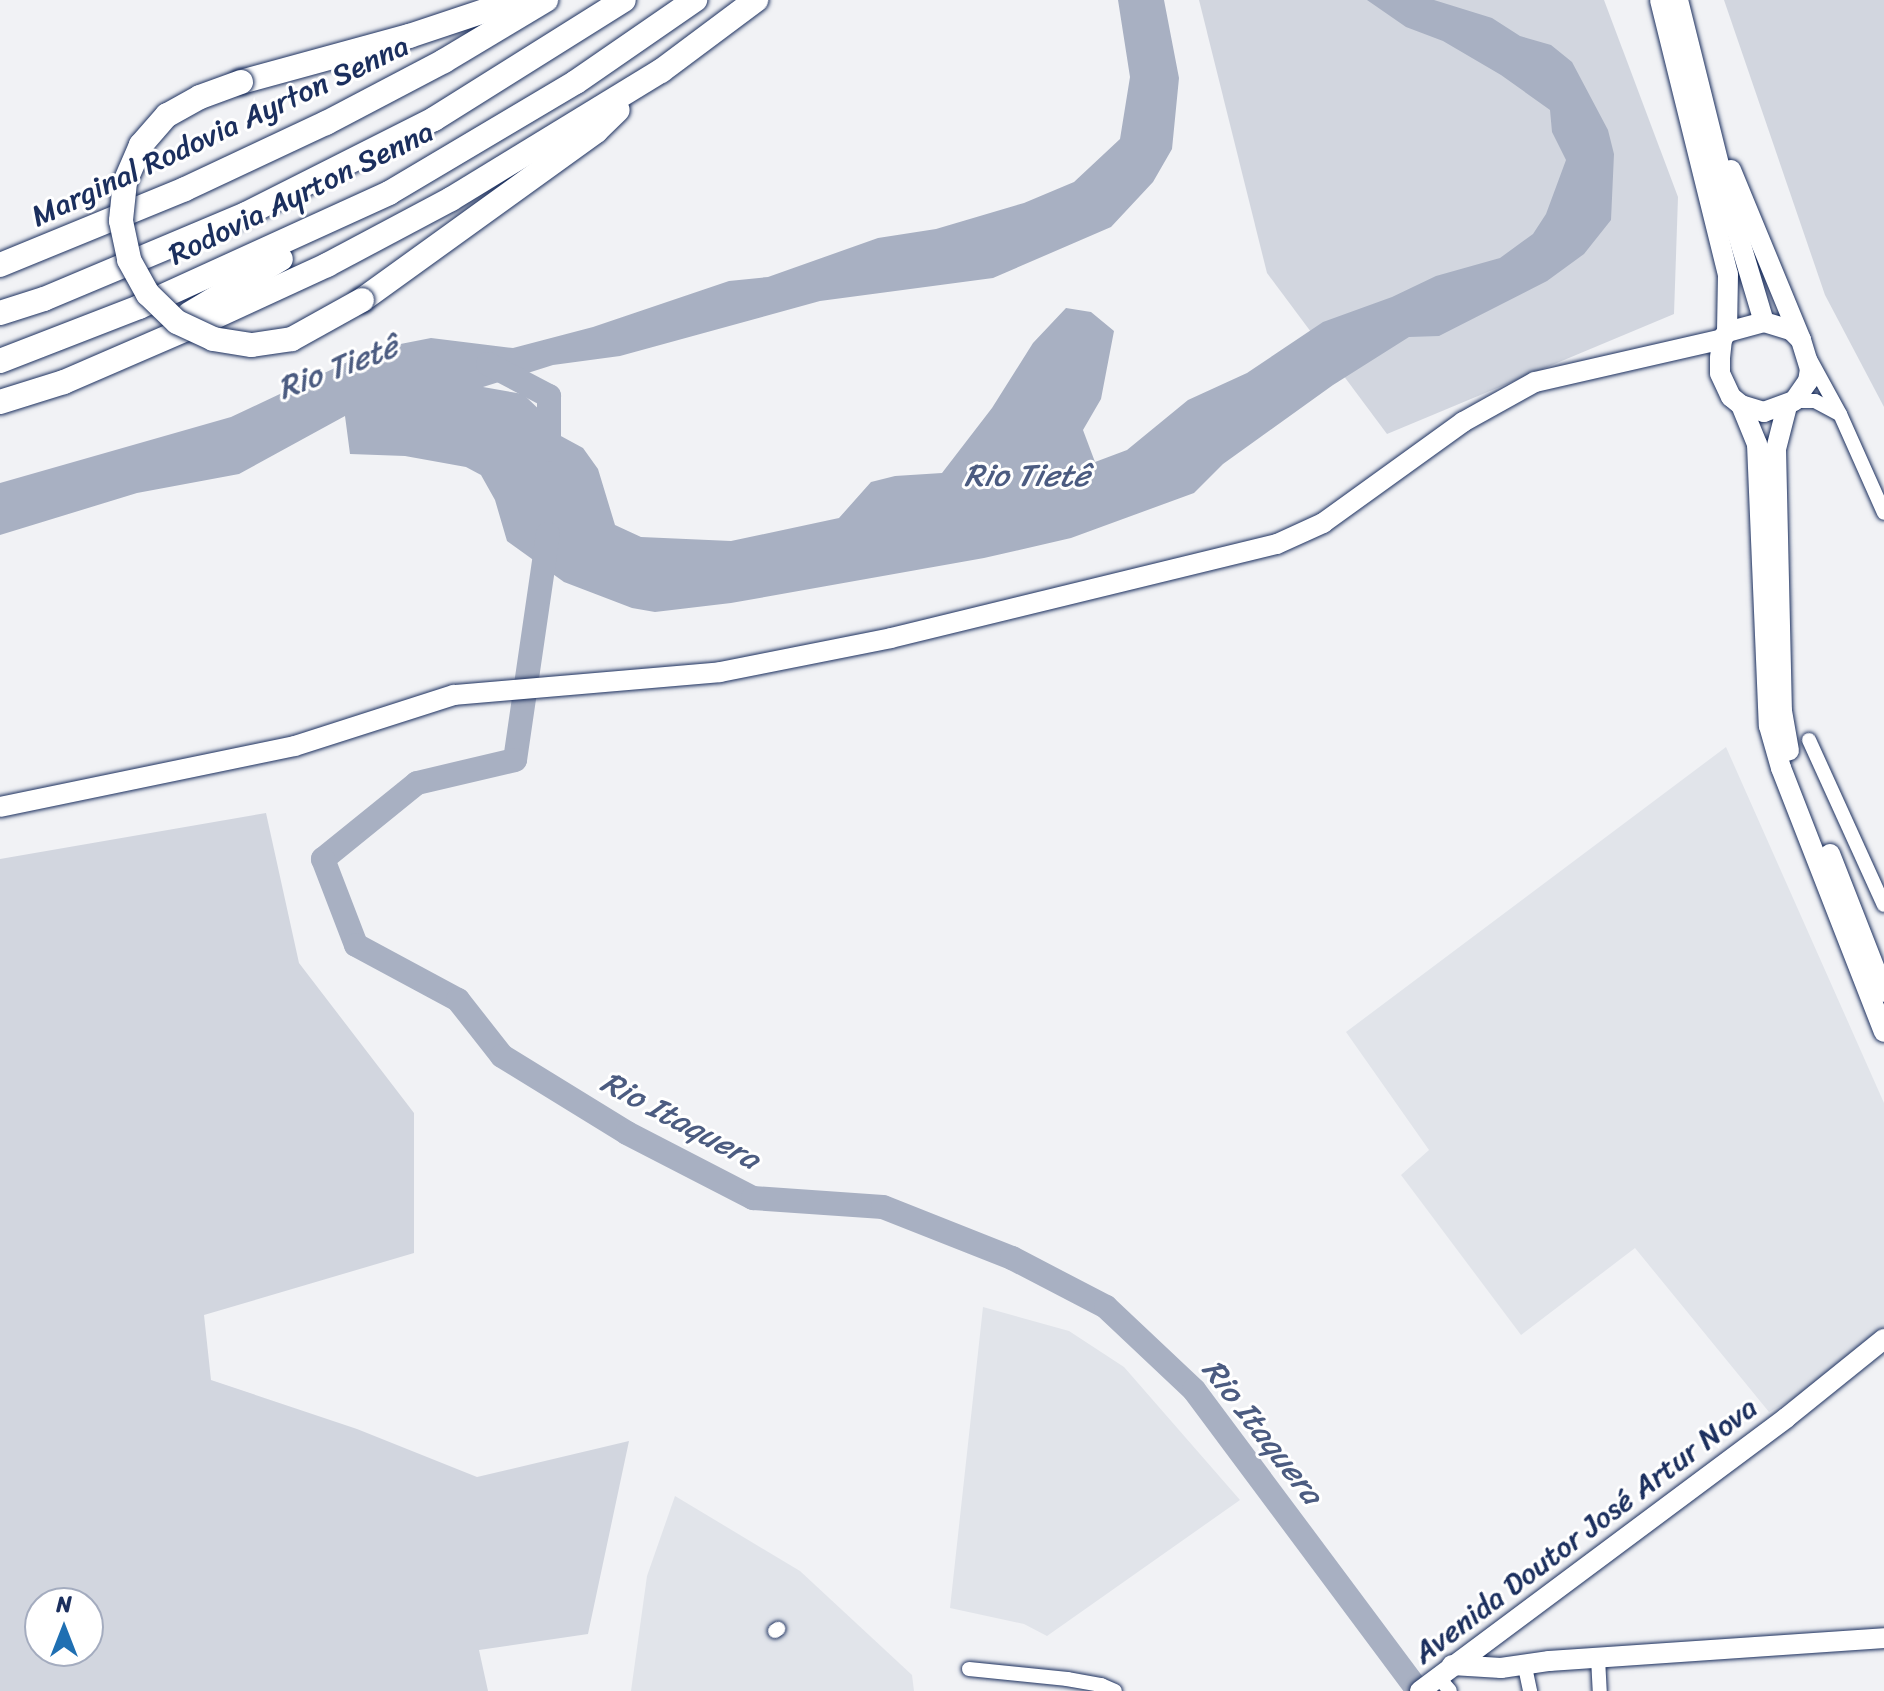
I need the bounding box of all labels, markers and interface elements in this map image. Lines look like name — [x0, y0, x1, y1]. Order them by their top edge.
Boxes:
street label: Marginal Rodovia Ayrton Senna — [25, 27, 415, 235]
street label: Rodovia Ayrton Senna — [163, 113, 439, 273]
water label: Rio Tietê — [272, 327, 404, 409]
water label: Rio Tietê — [964, 457, 1090, 495]
water label: Rio Itaquera — [595, 1063, 765, 1179]
water label: Rio Itaquera — [1194, 1352, 1330, 1512]
street label: Avenida Doutor José Artur Nova — [1406, 1389, 1764, 1671]
text: N — [56, 1585, 72, 1624]
north arrow — [24, 1587, 104, 1667]

